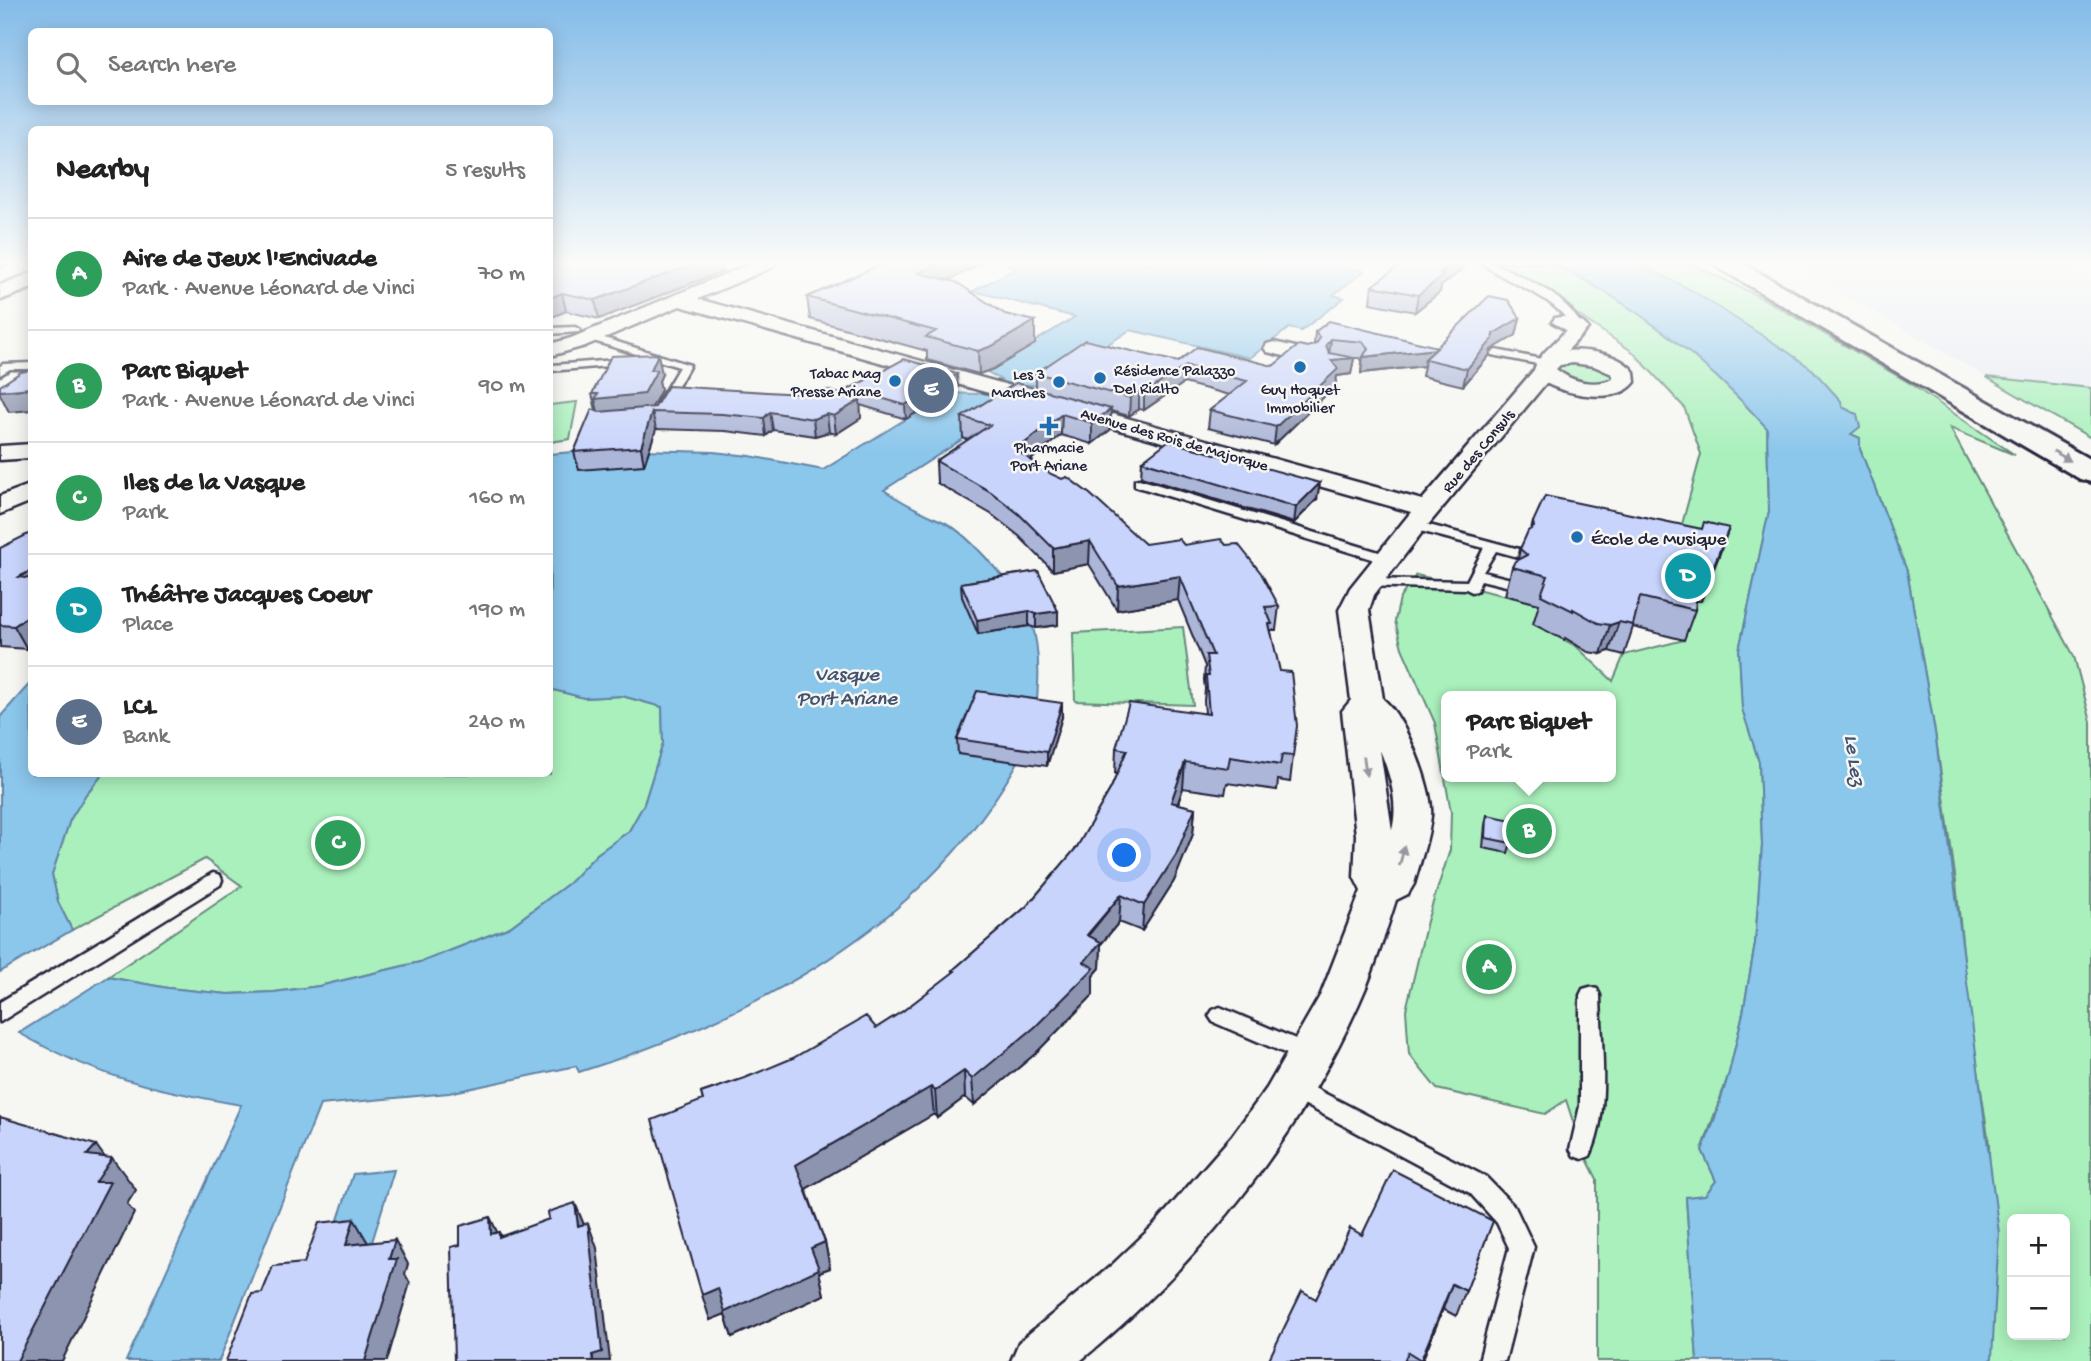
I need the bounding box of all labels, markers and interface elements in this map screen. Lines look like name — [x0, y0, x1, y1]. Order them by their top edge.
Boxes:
search box — [28, 28, 553, 105]
icon: search — [52, 48, 90, 86]
text: Search here — [108, 51, 236, 82]
text: Nearby — [56, 154, 149, 189]
text: 5 results — [445, 158, 525, 185]
text: Aire de Jeux l'Encivade — [123, 245, 377, 276]
text: A — [72, 261, 86, 288]
text: 70 m — [478, 261, 525, 288]
text: Park · Avenue Léonard de Vinci — [123, 276, 415, 303]
text: Parc Biquet — [123, 357, 247, 388]
marker: Guy Hoquet Immobilier — [1292, 359, 1308, 375]
place label: Résidence Palazzo Del Rialto — [1113, 363, 1235, 400]
pin: E — [908, 364, 954, 416]
place label: Tabac Mag Presse Ariane — [790, 366, 882, 403]
place label: Les 3 Marches — [991, 367, 1046, 404]
marker: Résidence Palazzo Del Rialto — [1092, 370, 1108, 386]
text: B — [73, 373, 85, 400]
text: 90 m — [479, 373, 525, 400]
marker: Tabac Mag Presse Ariane — [887, 373, 903, 389]
marker: Les 3 Marches — [1051, 374, 1067, 390]
place label: Guy Hoquet Immobilier — [1261, 382, 1341, 419]
text: Park · Avenue Léonard de Vinci — [123, 388, 415, 415]
street label: Avenue des Rois de Majorque — [1078, 405, 1271, 477]
street label: Rue des Consuls — [1439, 406, 1521, 498]
marker: Pharmacie Port Ariane — [1041, 418, 1057, 434]
place label: Pharmacie Port Ariane — [1010, 440, 1088, 477]
one-way arrow — [2052, 450, 2071, 462]
text: Iles de la Vasque — [123, 469, 305, 500]
text: C — [73, 485, 85, 512]
text: 160 m — [469, 485, 525, 512]
text: Park — [123, 500, 167, 527]
marker: École de Musique — [1569, 529, 1585, 545]
place label: École de Musique — [1591, 529, 1727, 552]
pin: D — [1665, 550, 1711, 602]
text: Théâtre Jacques Coeur — [123, 581, 371, 612]
text: D — [72, 597, 87, 624]
text: 190 m — [469, 597, 525, 624]
text: Place — [123, 612, 173, 639]
water label: Vasque Port Ariane — [797, 664, 898, 713]
popup — [1441, 691, 1616, 782]
text: LCL — [123, 693, 156, 724]
text: Parc Biquet — [1467, 708, 1590, 739]
text: E — [72, 709, 86, 736]
text: 240 m — [468, 709, 525, 736]
text: Bank — [123, 724, 169, 751]
water label: Le Lez — [1837, 733, 1869, 789]
text: Park — [1467, 739, 1511, 766]
one-way arrow — [1359, 755, 1370, 777]
pin: B — [1506, 805, 1552, 857]
pin: C — [315, 817, 361, 869]
your location — [1107, 838, 1141, 872]
one-way arrow — [1398, 846, 1408, 867]
pin: A — [1466, 941, 1512, 993]
map controls — [2007, 1214, 2070, 1340]
button: + — [2007, 1214, 2070, 1277]
button: − — [2007, 1277, 2070, 1340]

